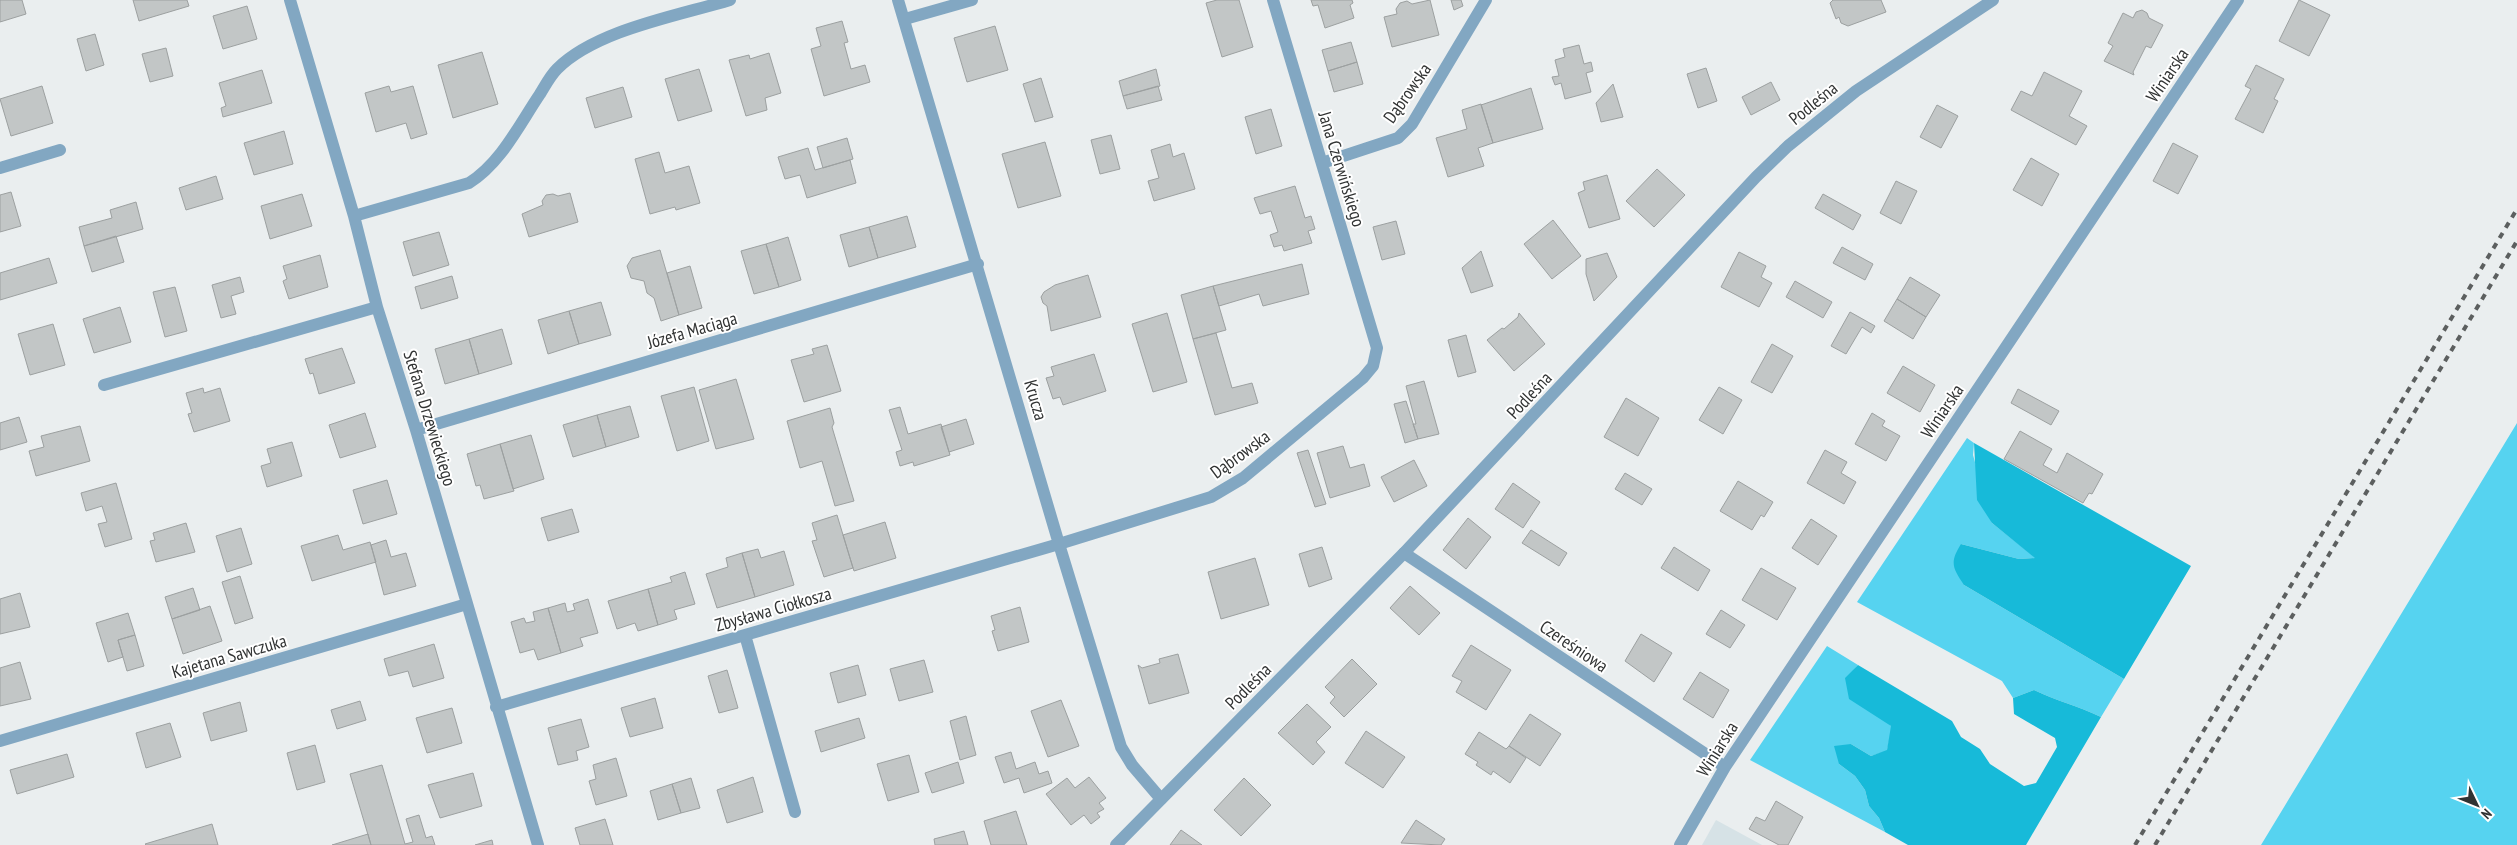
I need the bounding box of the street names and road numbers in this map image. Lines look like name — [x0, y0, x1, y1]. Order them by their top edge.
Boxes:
street label: Winiarska — [2141, 44, 2193, 106]
street label: Dąbrowska — [1378, 59, 1436, 127]
street label: Podleśna — [1784, 76, 1842, 130]
street label: Jana Czerwińskiego — [1313, 108, 1370, 230]
street label: Józefa Maciąga — [643, 306, 740, 354]
street label: Stefana Drzewieckiego — [398, 347, 462, 489]
street label: Podleśna — [1501, 367, 1557, 423]
street label: Krucza — [1019, 377, 1053, 423]
street label: Winiarska — [1916, 380, 1968, 442]
street label: Dąbrowska — [1206, 425, 1274, 483]
street label: Zbysława Ciołkosza — [712, 581, 834, 637]
street label: Czereśniowa — [1536, 615, 1612, 677]
street label: Kajetana Sawczuka — [169, 629, 289, 683]
street label: Podleśna — [1220, 658, 1276, 714]
street label: Winiarska — [1691, 717, 1743, 781]

